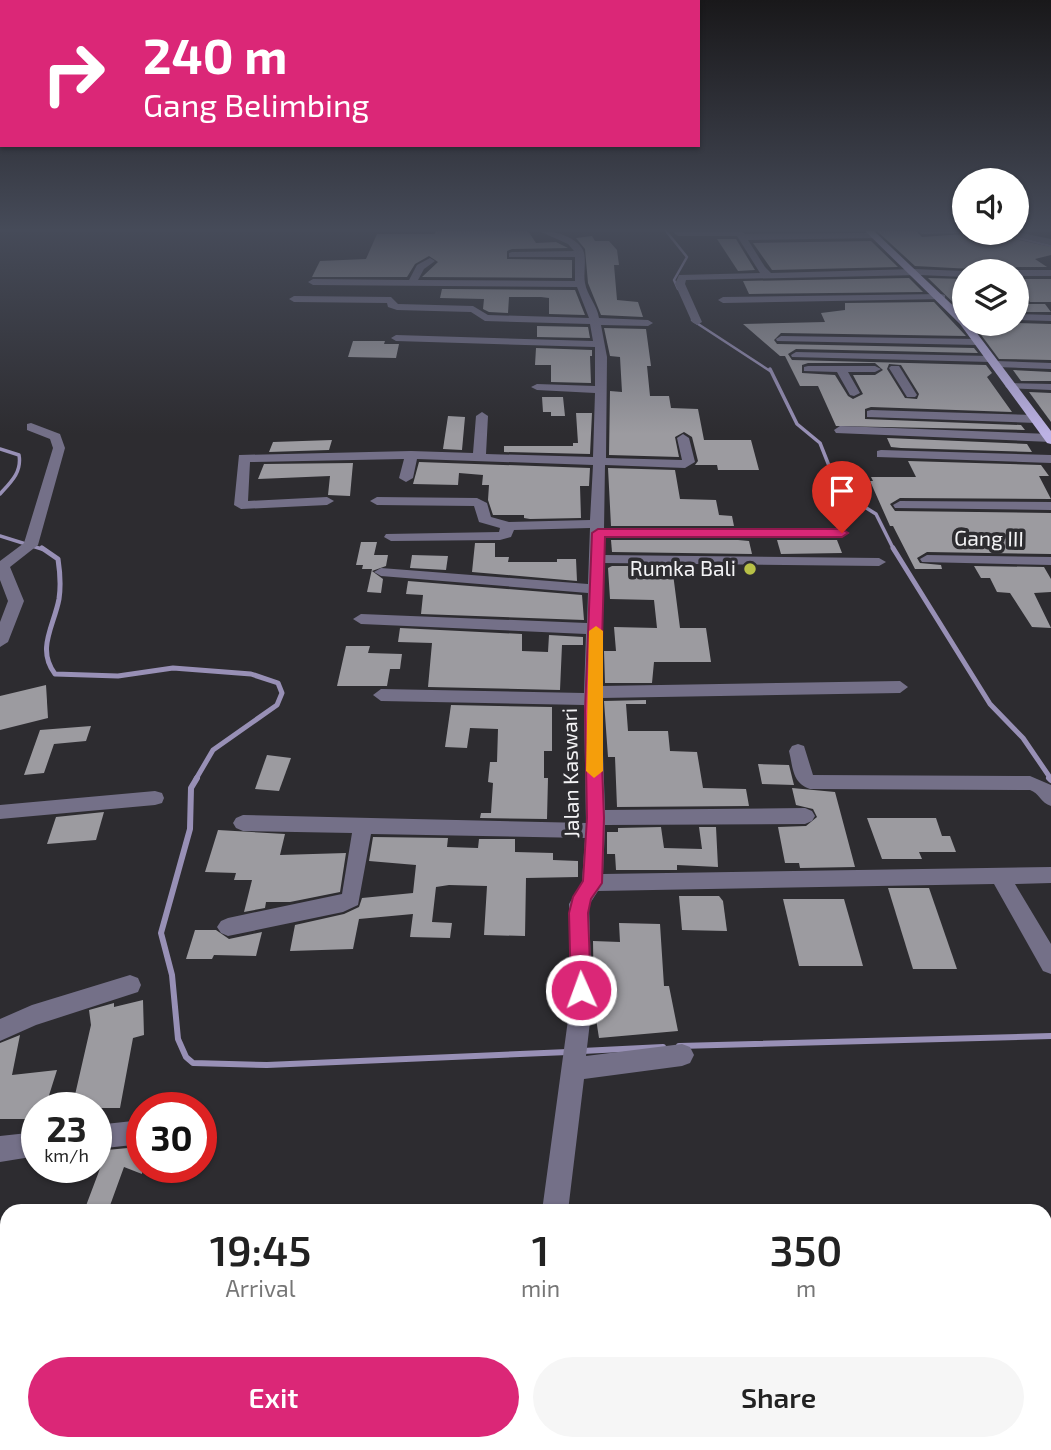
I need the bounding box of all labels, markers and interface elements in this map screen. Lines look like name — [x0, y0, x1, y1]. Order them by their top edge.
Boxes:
text: 240 m — [143, 25, 287, 84]
icon: right — [28, 28, 119, 119]
text: Gang Belimbing — [143, 85, 369, 123]
map controls — [952, 168, 1029, 336]
button: sound — [952, 168, 1029, 245]
button: layers — [952, 259, 1029, 336]
pin — [812, 461, 872, 533]
icon: arrive — [823, 472, 861, 510]
street label: Gang III — [954, 524, 1024, 551]
place label: Rumka Bali — [630, 555, 736, 580]
marker: Rumka Bali — [742, 561, 758, 577]
street label: Jalan Kaswari — [556, 708, 583, 838]
position arrow — [544, 953, 618, 1027]
speed limit sign: 30 — [126, 1092, 217, 1183]
text: 23 — [46, 1107, 87, 1149]
text: km/h — [44, 1144, 89, 1166]
text: 19:45 — [210, 1224, 311, 1274]
text: 1 — [532, 1224, 549, 1274]
text: 350 — [770, 1224, 842, 1274]
text: Arrival — [225, 1274, 295, 1302]
text: min — [521, 1274, 560, 1302]
text: m — [796, 1274, 816, 1302]
button: Exit — [28, 1357, 519, 1437]
button: Share — [533, 1357, 1024, 1437]

